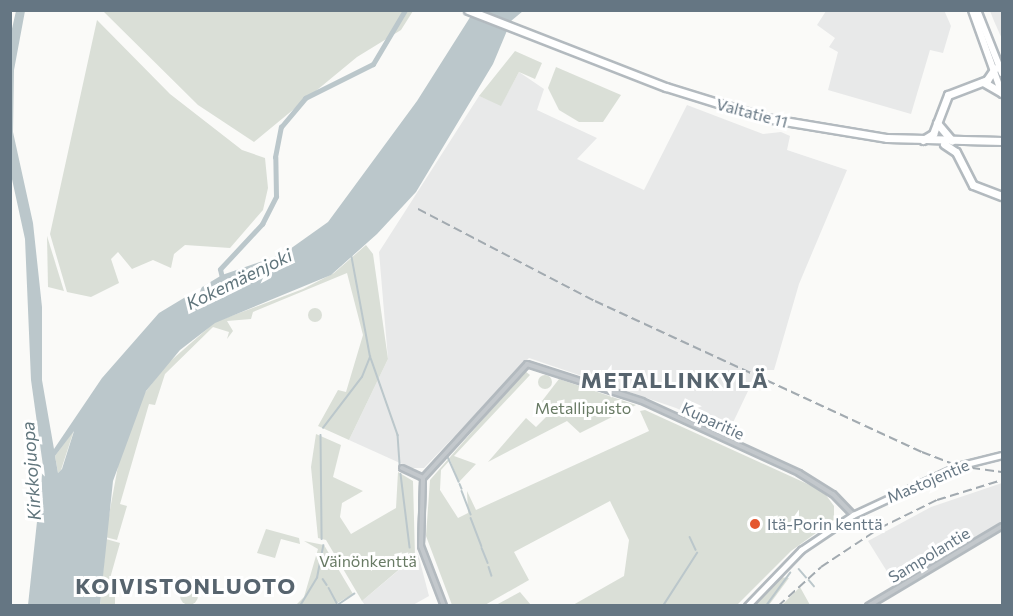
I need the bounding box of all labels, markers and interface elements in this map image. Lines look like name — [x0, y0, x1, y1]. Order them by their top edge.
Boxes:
street label: Valtatie 11 — [714, 94, 790, 132]
water label: Kokemäenjoki — [182, 244, 296, 314]
district label: METALLINKYLÄ — [581, 367, 769, 393]
park label: Metallipuisto — [535, 398, 631, 418]
street label: Kuparitie — [679, 398, 747, 444]
water label: Kirkkojuopa — [17, 421, 45, 521]
street label: Mastojentie — [884, 455, 972, 507]
place label: Itä-Porin kenttä — [767, 514, 882, 534]
marker: Itä-Porin kenttä — [748, 517, 762, 531]
street label: Sampolantie — [885, 523, 973, 587]
park label: Väinönkenttä — [319, 551, 417, 571]
district label: KOIVISTONLUOTO — [75, 573, 297, 599]

